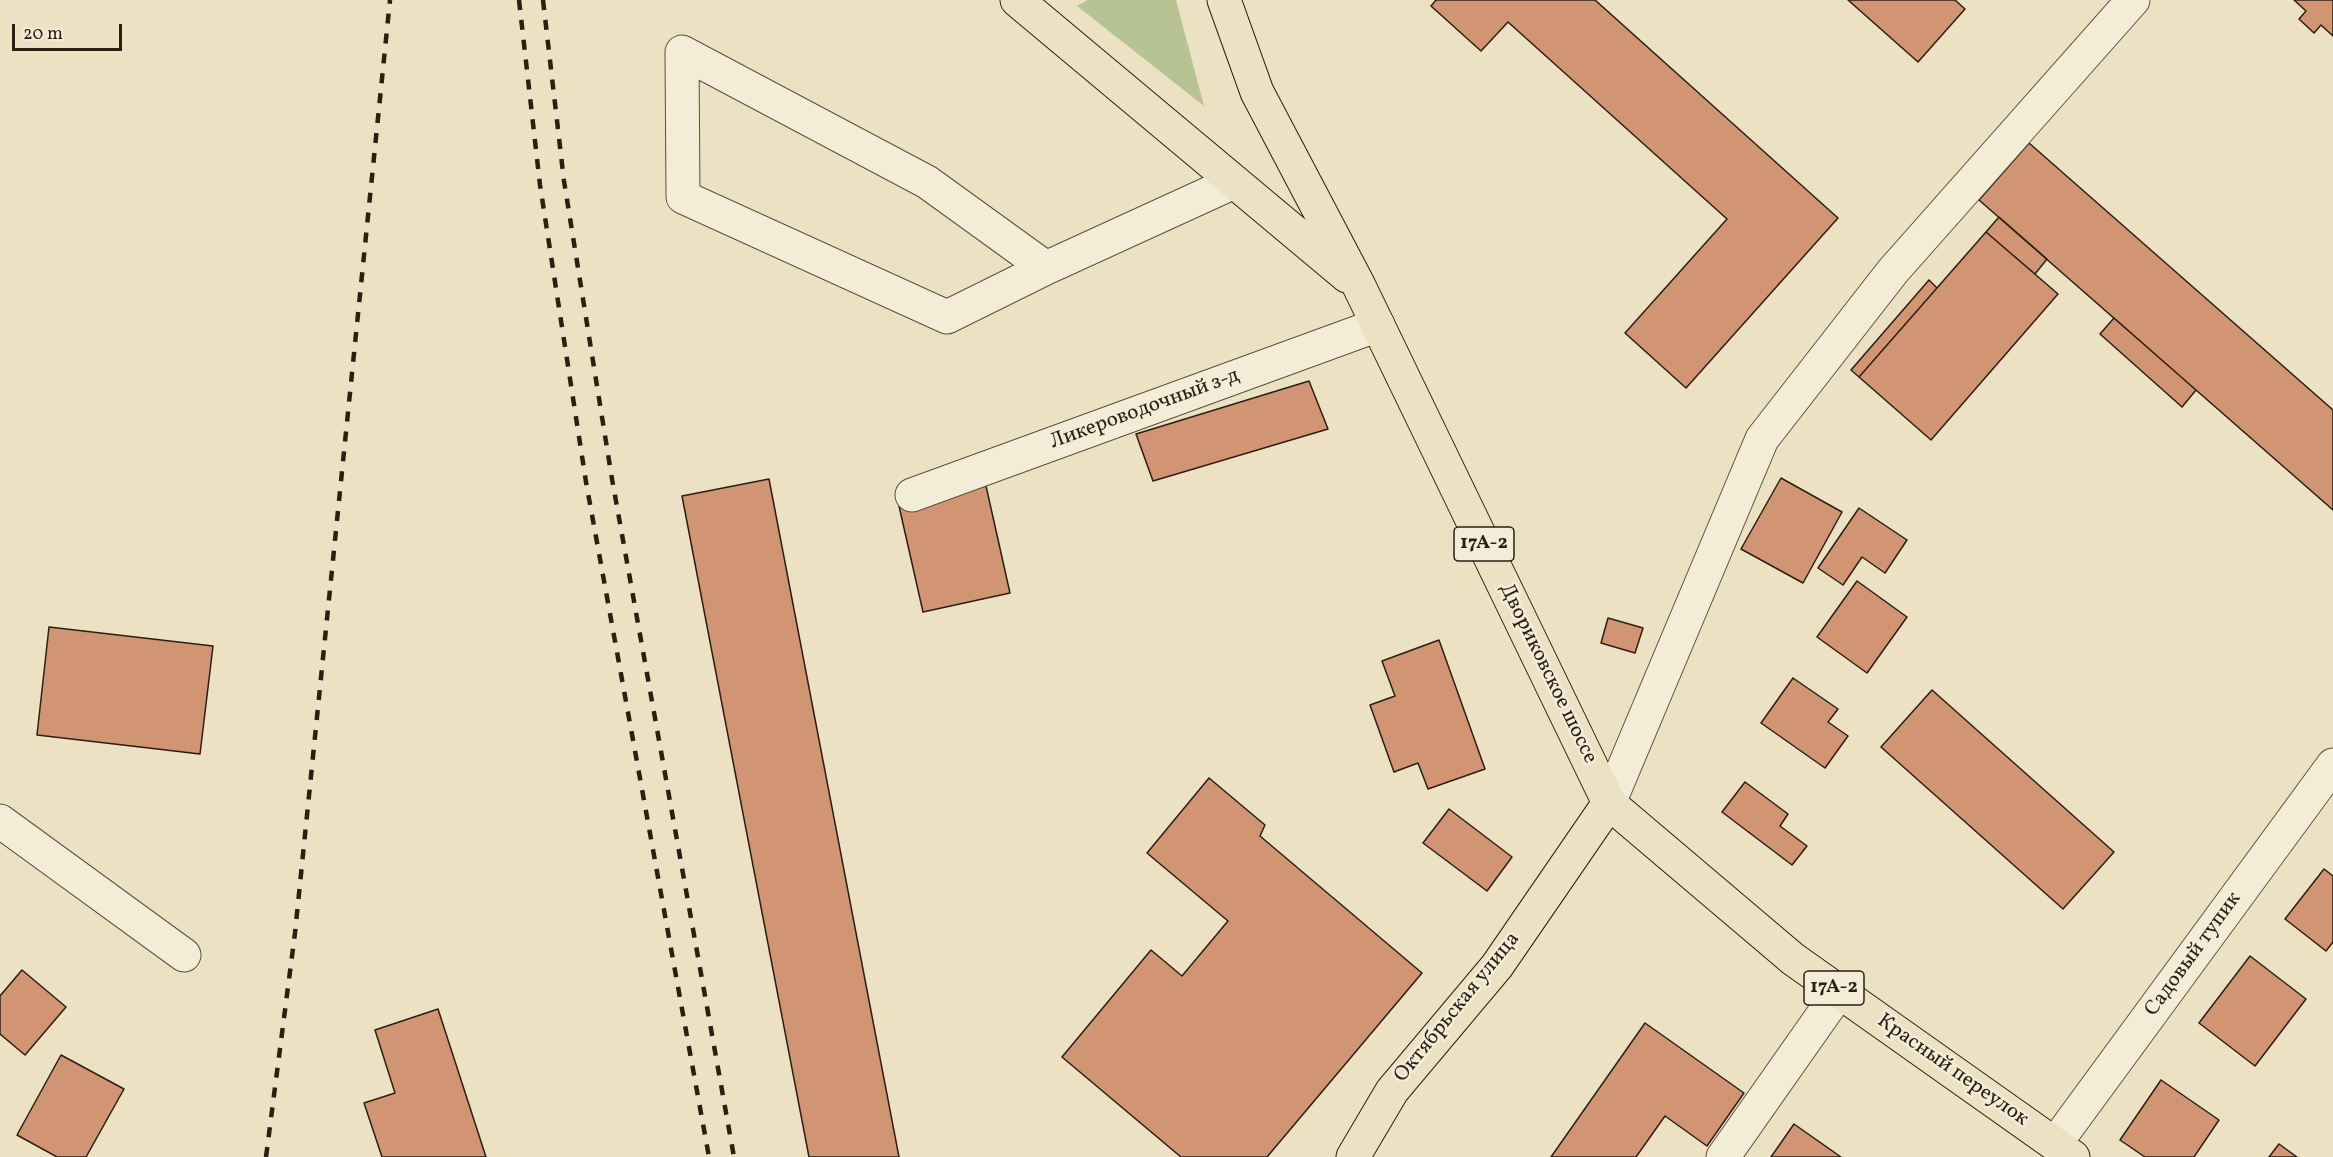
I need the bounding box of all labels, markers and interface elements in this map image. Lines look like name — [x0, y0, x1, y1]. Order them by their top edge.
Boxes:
scale bar — [15, 12, 124, 50]
text: 20 m — [23, 22, 63, 47]
street label: Ликероводочный з-д — [1047, 364, 1243, 456]
road number: 17А-2 — [1454, 527, 1514, 561]
street label: Двориковское шоссе — [1492, 580, 1602, 768]
street label: Садовый тупик — [2140, 888, 2248, 1022]
street label: Октябрьская улица — [1390, 928, 1526, 1088]
road number: 17А-2 — [1804, 971, 1864, 1005]
street label: Красный переулок — [1871, 1009, 2033, 1133]

